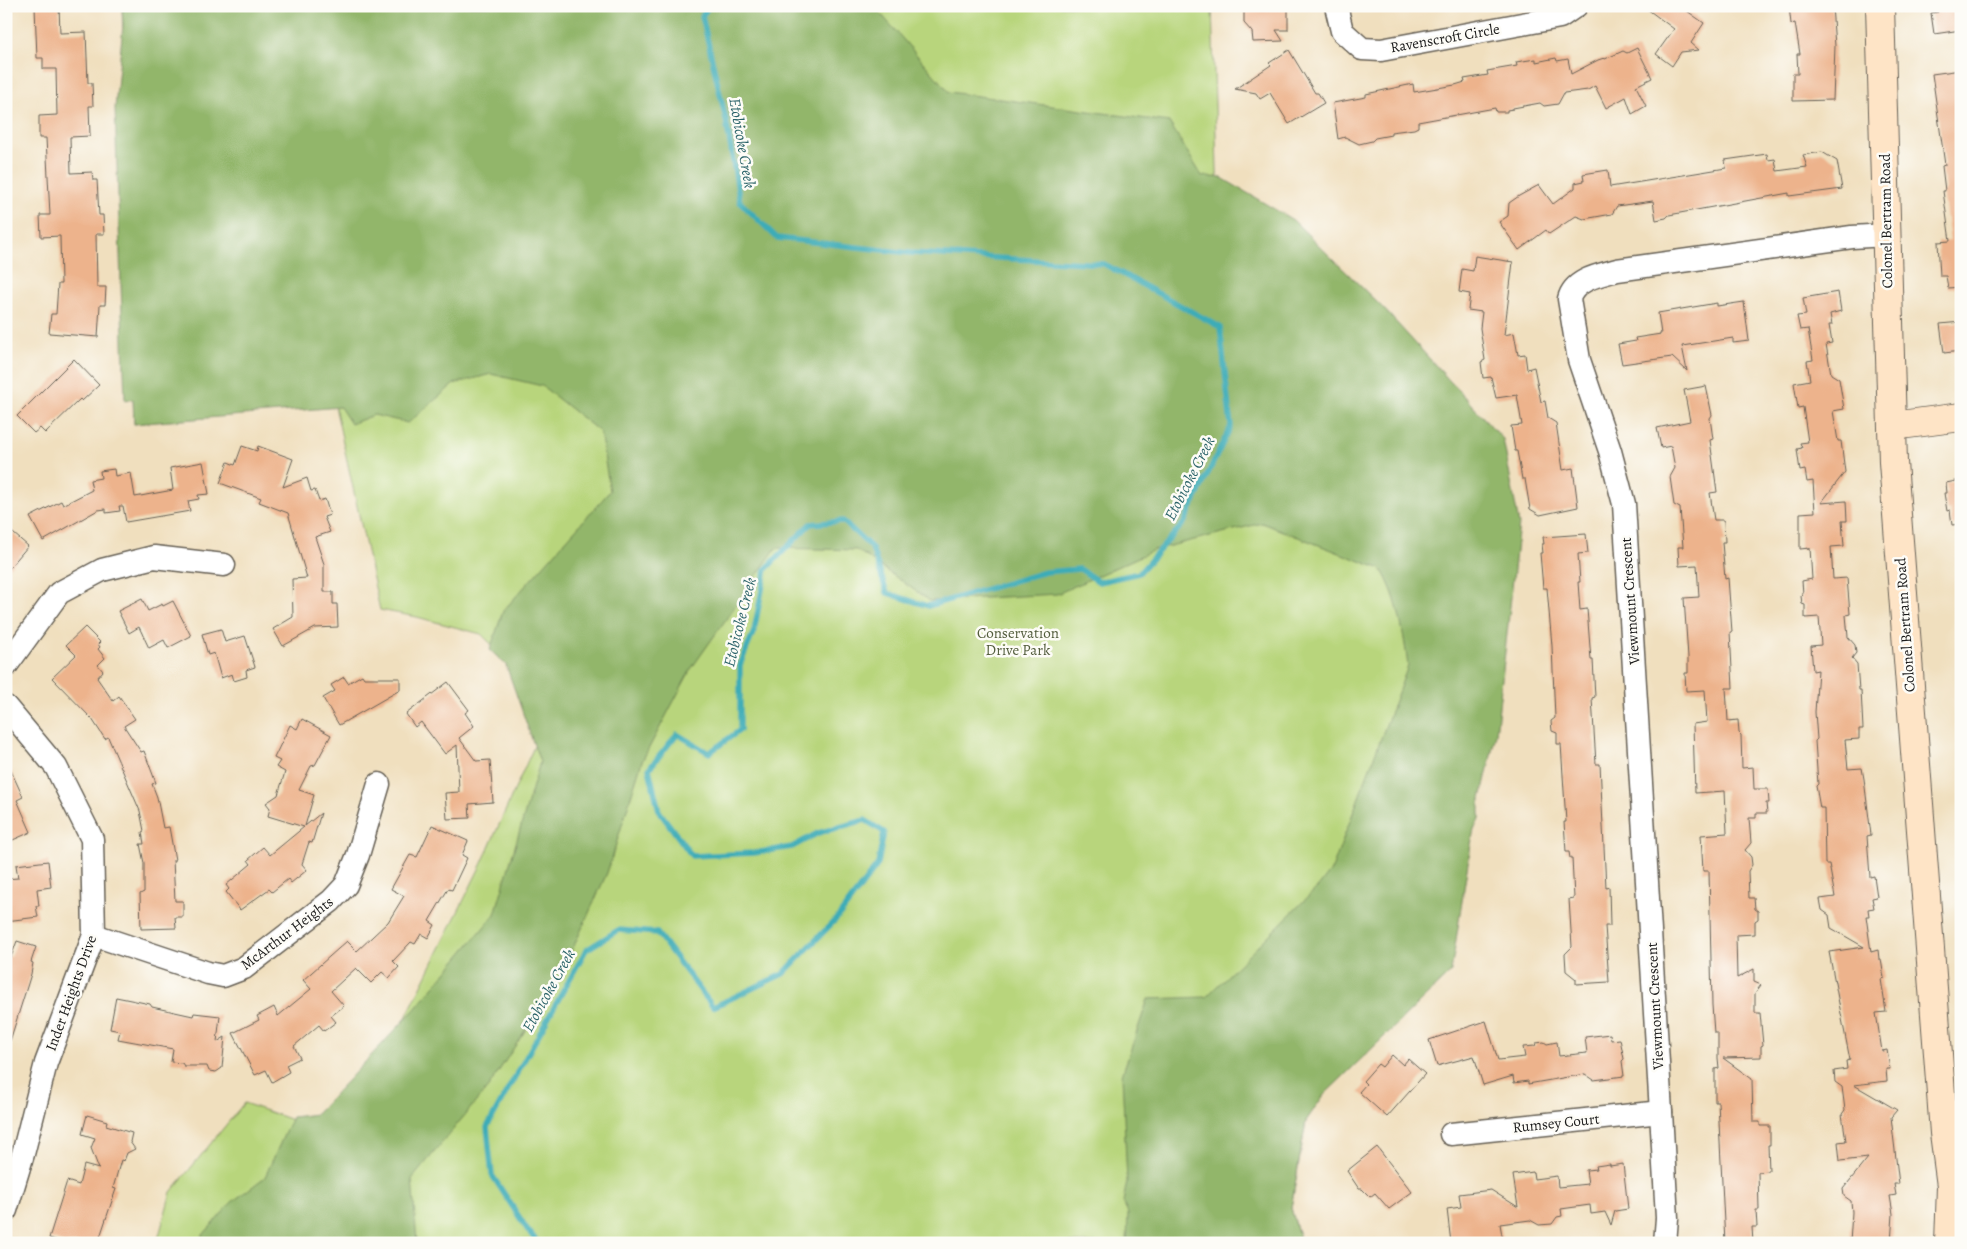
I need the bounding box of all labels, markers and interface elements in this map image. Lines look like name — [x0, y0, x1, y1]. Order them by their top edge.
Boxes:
street label: Ravenscroft Circle — [1389, 18, 1502, 57]
water label: Etobicoke Creek — [723, 96, 761, 190]
street label: Colonel Bertram Road — [1875, 153, 1897, 289]
water label: Etobicoke Creek — [1159, 433, 1220, 524]
street label: Viewmount Crescent — [1616, 537, 1645, 666]
street label: Colonel Bertram Road — [1890, 556, 1920, 693]
water label: Etobicoke Creek — [718, 575, 762, 669]
park label: Conservation Drive Park — [977, 623, 1059, 660]
street label: McArthur Heights — [237, 892, 337, 974]
street label: Inder Heights Drive — [41, 932, 101, 1054]
street label: Viewmount Crescent — [1642, 942, 1668, 1071]
water label: Etobicoke Creek — [517, 945, 581, 1036]
street label: Rumsey Court — [1512, 1108, 1600, 1137]

